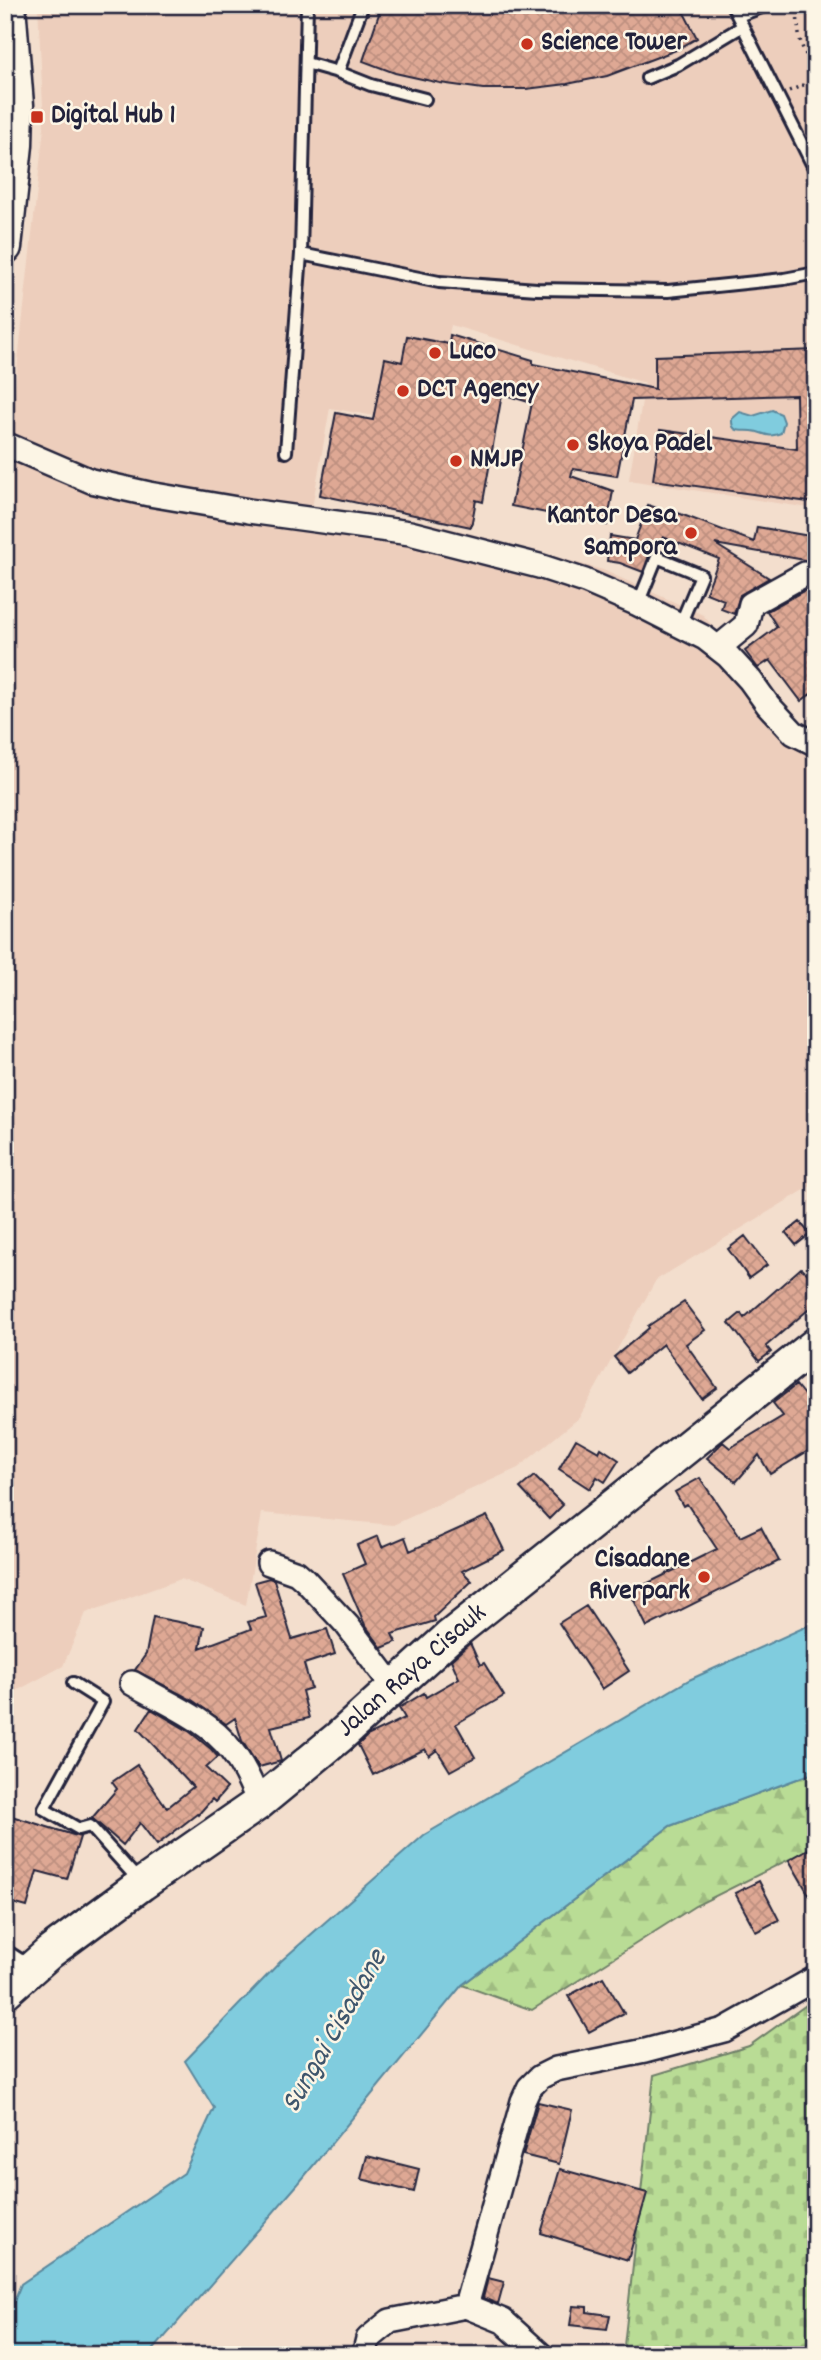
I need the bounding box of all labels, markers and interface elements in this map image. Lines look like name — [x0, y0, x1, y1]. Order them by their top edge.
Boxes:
place label: Science Tower — [541, 24, 687, 64]
marker: Science Tower — [519, 36, 535, 52]
place label: Digital Hub 1 — [51, 97, 176, 137]
marker: Digital Hub 1 — [29, 109, 45, 125]
place label: Luco — [449, 333, 496, 373]
marker: Luco — [427, 345, 443, 361]
place label: DCT Agency — [417, 371, 540, 411]
marker: DCT Agency — [395, 383, 411, 399]
place label: Skoya Padel — [587, 425, 712, 465]
marker: Skoya Padel — [565, 437, 581, 453]
place label: NMJP — [470, 441, 523, 481]
marker: NMJP — [448, 453, 464, 469]
place label: Kantor Desa Sampora — [547, 497, 678, 569]
marker: Kantor Desa Sampora — [683, 525, 699, 541]
place label: Cisadane Riverpark — [589, 1541, 690, 1613]
marker: Cisadane Riverpark — [696, 1569, 712, 1585]
street label: Jalan Raya Cisauk — [329, 1595, 497, 1749]
water label: Sungai Cisadane — [272, 1941, 401, 2121]

